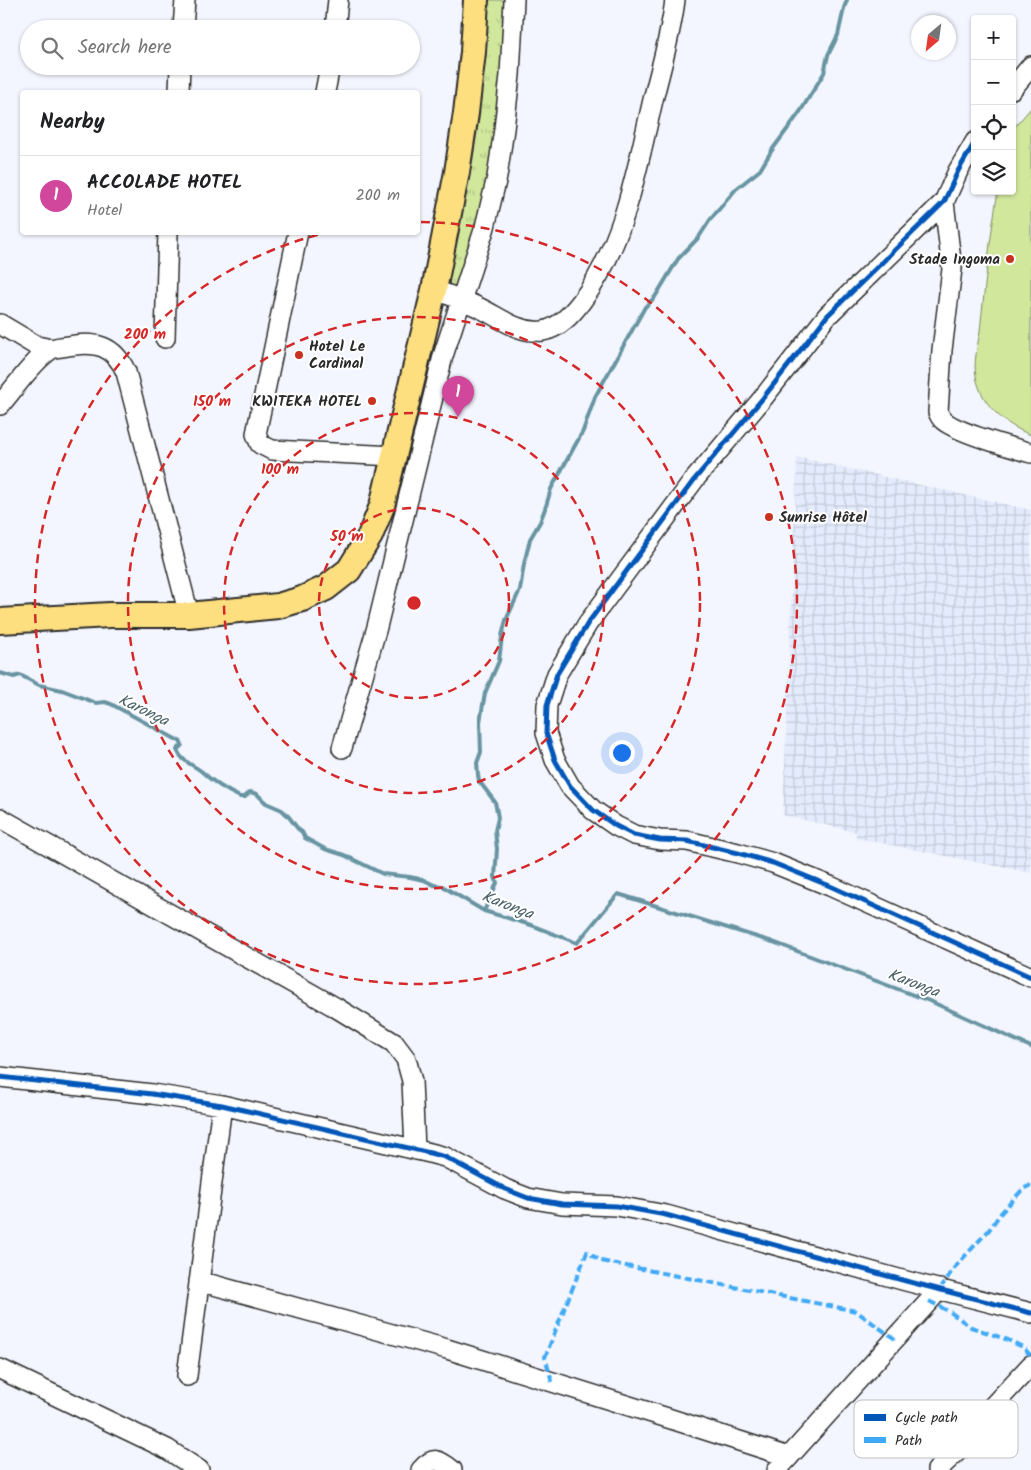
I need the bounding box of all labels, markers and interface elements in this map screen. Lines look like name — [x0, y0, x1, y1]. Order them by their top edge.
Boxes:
north arrow — [911, 15, 956, 60]
map controls — [971, 15, 1016, 195]
button: + — [971, 15, 1016, 60]
search box — [20, 20, 420, 75]
text: Search here — [78, 33, 172, 63]
icon: search — [38, 34, 66, 62]
button: − — [971, 60, 1016, 105]
button: locate — [971, 105, 1016, 150]
text: Nearby — [40, 106, 105, 139]
button: layers — [971, 150, 1016, 195]
text: ACCOLADE HOTEL — [87, 168, 242, 198]
text: 1 — [54, 183, 58, 208]
text: 200 m — [356, 183, 400, 208]
text: Hotel — [87, 198, 122, 223]
place label: Stade Ingoma — [909, 248, 1000, 272]
marker: Stade Ingoma — [1004, 253, 1016, 265]
text: 200 m — [124, 323, 166, 347]
place label: Hotel Le Cardinal — [309, 335, 366, 376]
marker: Hotel Le Cardinal — [293, 349, 305, 361]
pin: 1 — [442, 376, 474, 417]
text: 150 m — [193, 390, 231, 414]
place label: KWITEKA HOTEL — [252, 390, 362, 414]
marker: KWITEKA HOTEL — [366, 395, 378, 407]
text: 100 m — [261, 458, 299, 482]
place label: Sunrise Hôtel — [779, 506, 867, 530]
marker: Sunrise Hôtel — [763, 511, 775, 523]
text: 50 m — [329, 525, 364, 549]
centre of rings — [405, 594, 423, 612]
water label: Karonga — [114, 687, 174, 734]
your location — [609, 740, 635, 766]
water label: Karonga — [478, 884, 538, 927]
water label: Karonga — [884, 962, 944, 1005]
legend — [854, 1400, 1018, 1458]
text: Cycle path — [895, 1407, 958, 1429]
text: Path — [895, 1430, 922, 1452]

